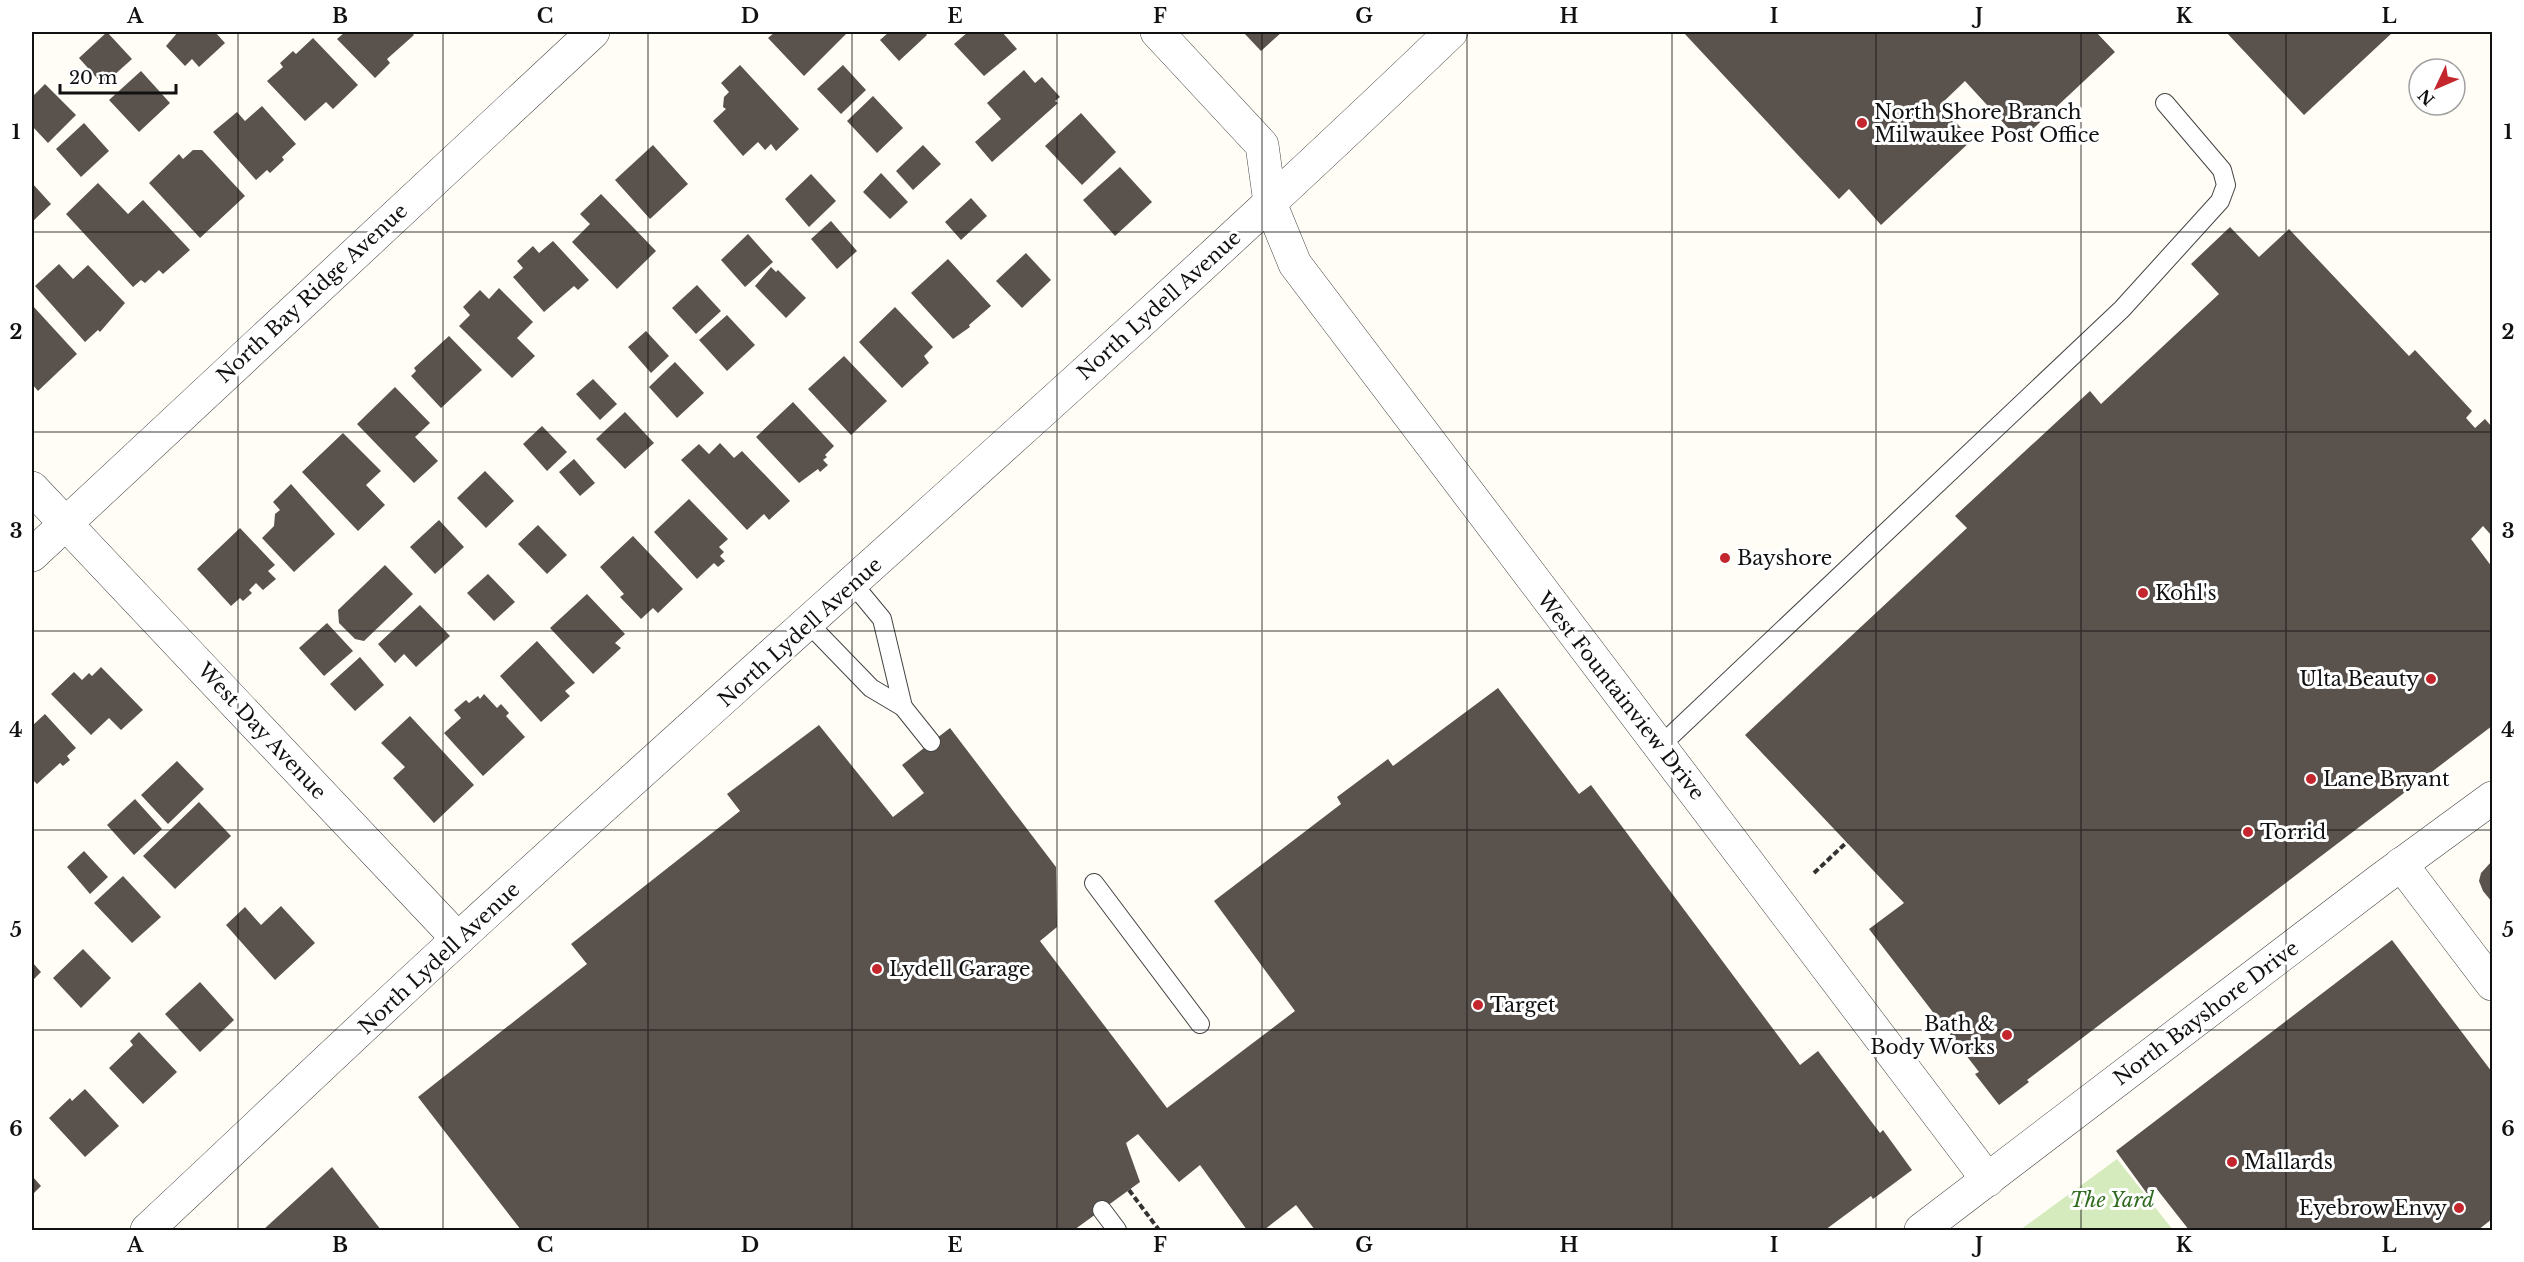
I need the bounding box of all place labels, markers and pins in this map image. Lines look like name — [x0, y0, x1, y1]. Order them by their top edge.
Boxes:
place label: North Shore Branch Milwaukee Post Office — [1874, 100, 2100, 147]
marker: North Shore Branch Milwaukee Post Office — [1855, 116, 1869, 130]
place label: Bayshore — [1737, 546, 1832, 570]
marker: Bayshore — [1718, 551, 1732, 565]
place label: Kohl's — [2155, 581, 2216, 605]
marker: Kohl's — [2136, 586, 2150, 600]
place label: Ulta Beauty — [2300, 667, 2419, 691]
marker: Ulta Beauty — [2424, 672, 2438, 686]
place label: Lane Bryant — [2323, 767, 2450, 791]
marker: Lane Bryant — [2304, 772, 2318, 786]
place label: Torrid — [2260, 820, 2326, 844]
marker: Torrid — [2241, 825, 2255, 839]
place label: Lydell Garage — [889, 957, 1031, 981]
marker: Lydell Garage — [870, 962, 884, 976]
place label: Target — [1490, 993, 1556, 1017]
marker: Target — [1471, 998, 1485, 1012]
place label: Bath & Body Works — [1870, 1012, 1995, 1059]
marker: Bath & Body Works — [2000, 1028, 2014, 1042]
place label: Mallards — [2244, 1150, 2333, 1174]
marker: Mallards — [2225, 1155, 2239, 1169]
place label: Eyebrow Envy — [2299, 1196, 2447, 1220]
marker: Eyebrow Envy — [2452, 1201, 2466, 1215]

